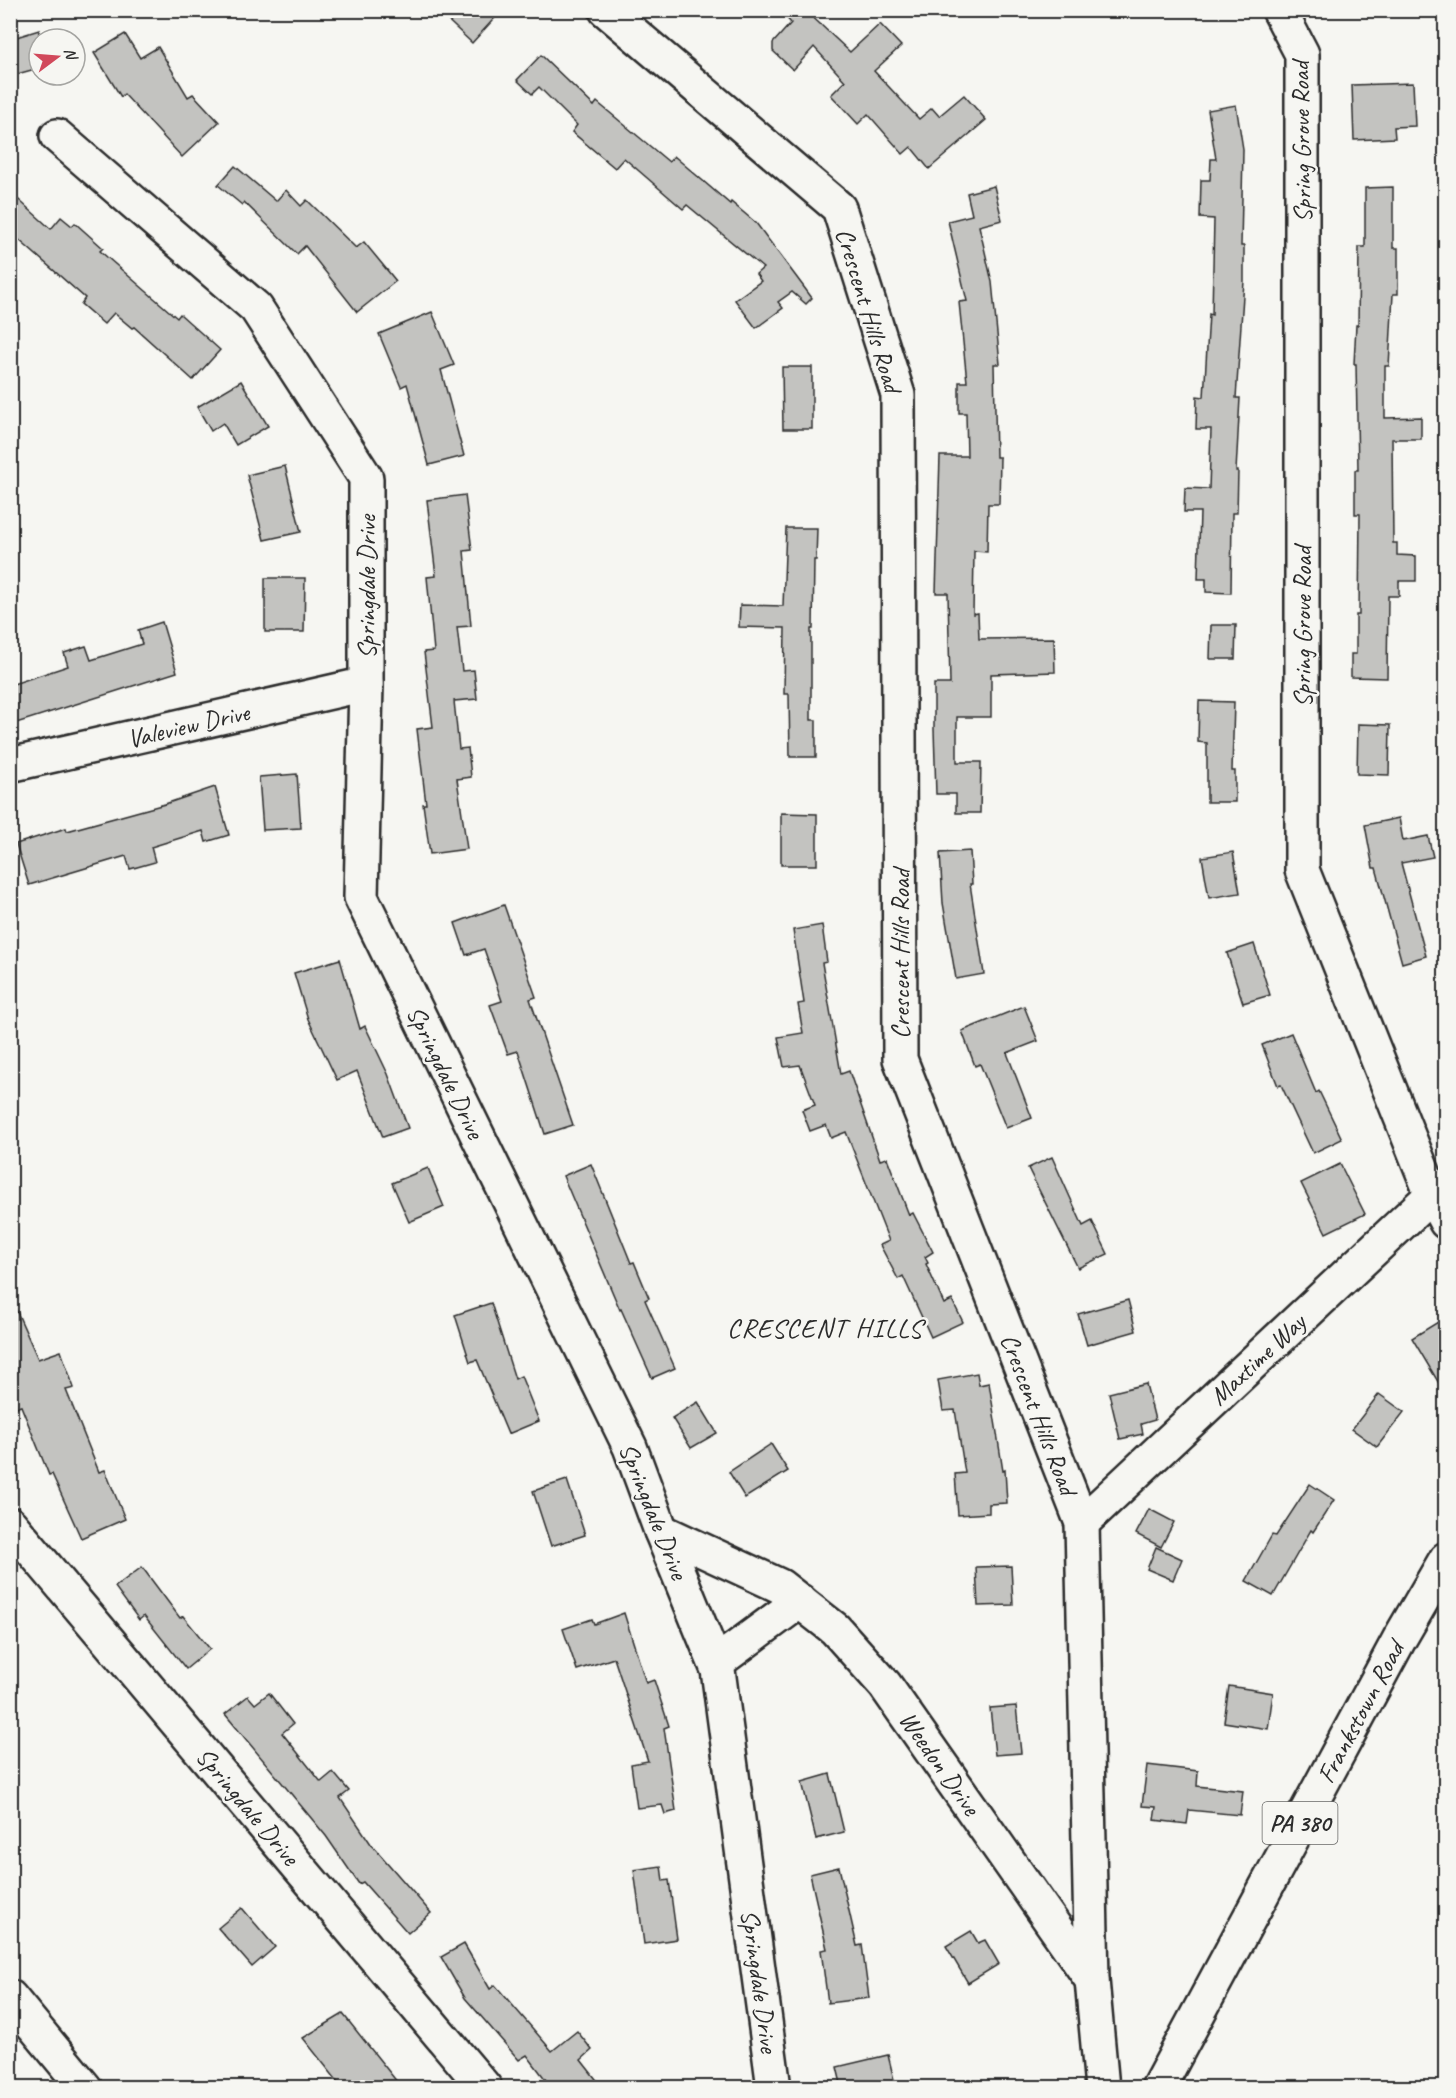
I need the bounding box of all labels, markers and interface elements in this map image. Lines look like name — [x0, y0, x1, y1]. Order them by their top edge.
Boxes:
north arrow — [27, 27, 87, 87]
text: N — [59, 46, 82, 64]
street label: Spring Grove Road — [1284, 57, 1319, 223]
street label: Crescent Hills Road — [828, 224, 910, 400]
street label: Springdale Drive — [350, 513, 383, 659]
street label: Spring Grove Road — [1286, 543, 1319, 708]
street label: Valeview Drive — [124, 695, 254, 755]
street label: Crescent Hills Road — [884, 865, 917, 1039]
street label: Springdale Drive — [399, 1000, 493, 1146]
street label: Maxtime Way — [1202, 1305, 1314, 1412]
district label: CRESCENT HILLS — [727, 1311, 926, 1345]
street label: Crescent Hills Road — [993, 1329, 1086, 1503]
street label: Springdale Drive — [611, 1438, 696, 1586]
street label: Frankstown Road — [1309, 1632, 1413, 1789]
street label: Weedon Drive — [892, 1705, 988, 1823]
street label: Springdale Drive — [189, 1741, 308, 1873]
road number: PA 380 — [1262, 1802, 1338, 1844]
street label: Springdale Drive — [733, 1907, 786, 2056]

